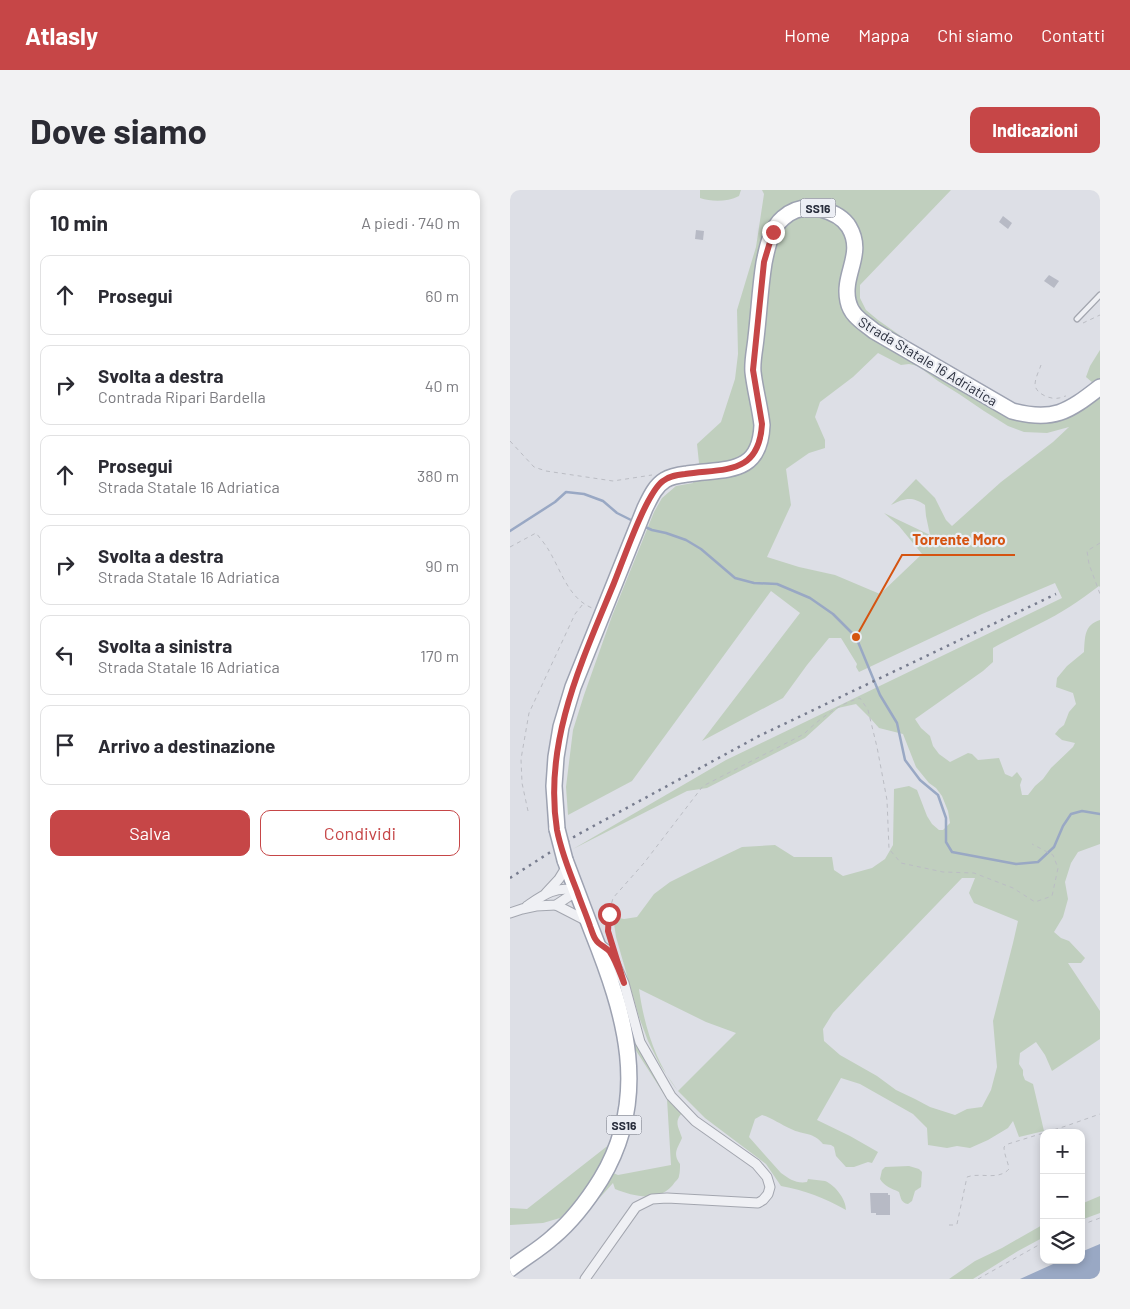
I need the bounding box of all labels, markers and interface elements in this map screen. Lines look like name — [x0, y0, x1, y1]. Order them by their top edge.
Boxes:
text: Atlasly — [25, 21, 98, 50]
text: Home — [784, 24, 830, 46]
text: Mappa — [858, 24, 909, 46]
text: Chi siamo — [937, 24, 1013, 46]
text: Contatti — [1041, 24, 1105, 46]
button: Indicazioni — [970, 107, 1100, 153]
text: Dove siamo — [30, 109, 207, 151]
road number: SS16 — [800, 198, 836, 218]
text: 10 min — [50, 210, 108, 235]
text: A piedi · 740 m — [361, 213, 460, 232]
route end — [762, 221, 785, 244]
icon: ahead — [51, 281, 79, 309]
text: Prosegui — [98, 284, 173, 307]
text: 60 m — [425, 286, 459, 305]
street label: Strada Statale 16 Adriatica — [856, 313, 1000, 409]
text: Svolta a destra — [98, 364, 224, 387]
icon: right — [51, 371, 79, 399]
text: 40 m — [425, 376, 459, 395]
text: Contrada Ripari Bardella — [98, 387, 266, 406]
text: Prosegui — [98, 454, 173, 477]
icon: ahead — [51, 461, 79, 489]
text: 380 m — [417, 466, 459, 485]
text: Strada Statale 16 Adriatica — [98, 477, 280, 496]
callout: Torrente Moro — [902, 525, 1015, 555]
text: Torrente Moro — [912, 530, 1006, 548]
text: Svolta a destra — [98, 544, 224, 567]
icon: right — [51, 551, 79, 579]
text: 90 m — [425, 556, 459, 575]
text: Strada Statale 16 Adriatica — [98, 567, 280, 586]
text: Svolta a sinistra — [98, 634, 232, 657]
icon: left — [51, 641, 79, 669]
text: 170 m — [420, 646, 459, 665]
text: Strada Statale 16 Adriatica — [98, 657, 280, 676]
icon: arrive — [51, 731, 79, 759]
text: Arrivo a destinazione — [98, 734, 276, 757]
button: Salva — [50, 810, 250, 856]
button: Condividi — [260, 810, 460, 856]
route start — [598, 903, 621, 926]
road number: SS16 — [606, 1116, 642, 1134]
map controls — [1040, 1129, 1085, 1264]
button: + — [1040, 1129, 1085, 1174]
button: − — [1040, 1174, 1085, 1219]
button: layers — [1040, 1219, 1085, 1264]

